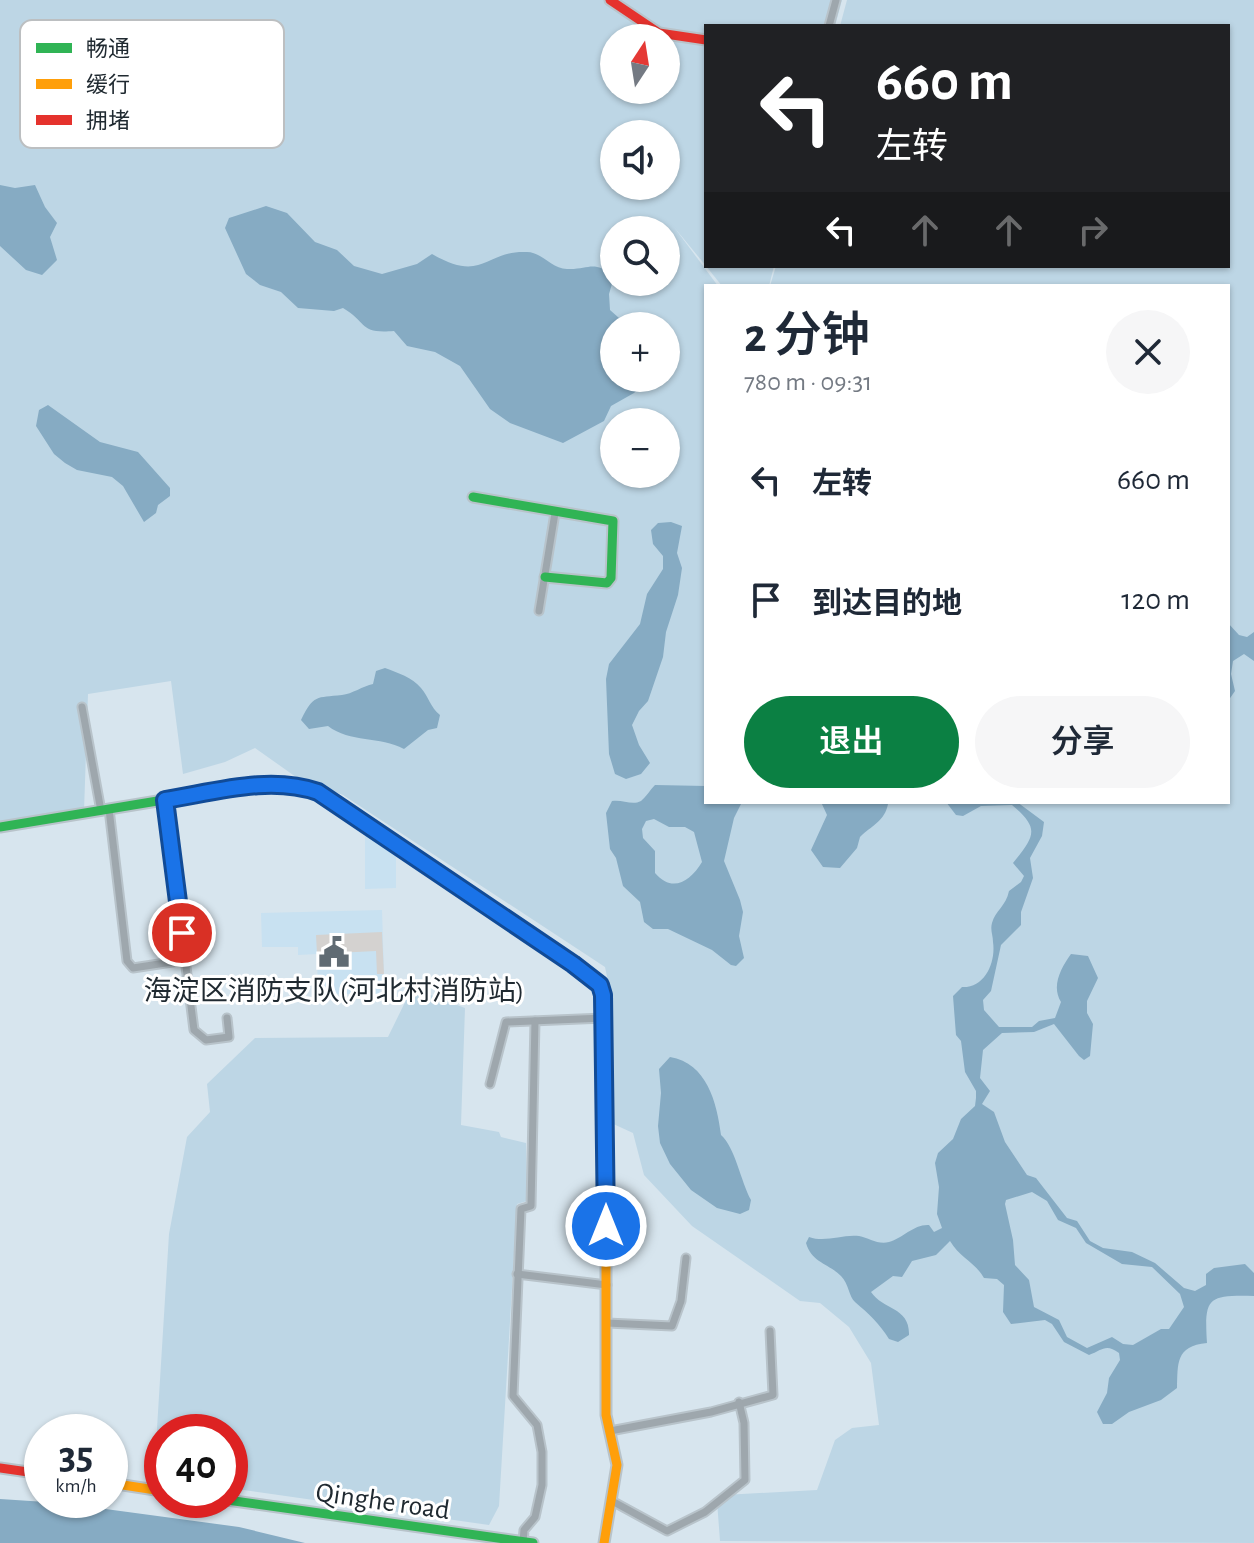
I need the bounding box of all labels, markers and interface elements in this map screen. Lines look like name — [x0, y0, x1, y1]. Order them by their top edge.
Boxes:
legend — [20, 20, 284, 148]
north arrow — [600, 24, 680, 104]
map controls — [600, 24, 680, 488]
text: 畅通 — [86, 37, 130, 60]
text: 660 m — [876, 54, 1013, 110]
icon: left — [744, 56, 848, 160]
text: 缓行 — [86, 73, 130, 96]
text: 拥堵 — [86, 109, 130, 132]
button: sound — [600, 120, 680, 200]
text: 左转 — [876, 129, 948, 165]
icon: left — [819, 208, 863, 252]
icon: ahead — [903, 208, 947, 252]
icon: ahead — [987, 208, 1031, 252]
icon: right — [1071, 208, 1115, 252]
button: search — [600, 216, 680, 296]
button: close — [1106, 310, 1190, 394]
button: + — [600, 312, 680, 392]
text: 2 分钟 — [744, 313, 870, 361]
text: 780 m · 09:31 — [744, 369, 872, 395]
button: − — [600, 408, 680, 488]
icon: left — [744, 458, 788, 502]
text: 660 m — [1117, 465, 1190, 495]
text: 左转 — [812, 469, 872, 499]
icon: arrive — [744, 578, 788, 622]
text: 120 m — [1121, 585, 1190, 615]
text: 到达目的地 — [812, 589, 962, 619]
button: 退出 — [744, 696, 959, 788]
button: 分享 — [975, 696, 1190, 788]
pin — [148, 899, 216, 967]
icon: arrive — [160, 911, 204, 955]
public building icon: 海淀区消防支队(河北村消防站) — [317, 935, 351, 969]
place label: 海淀区消防支队(河北村消防站) — [144, 976, 524, 1006]
position arrow — [564, 1184, 648, 1268]
speed limit sign: 40 — [144, 1414, 248, 1518]
text: 35 — [59, 1436, 93, 1476]
text: km/h — [55, 1476, 97, 1496]
street label: Qinghe road — [314, 1479, 452, 1525]

